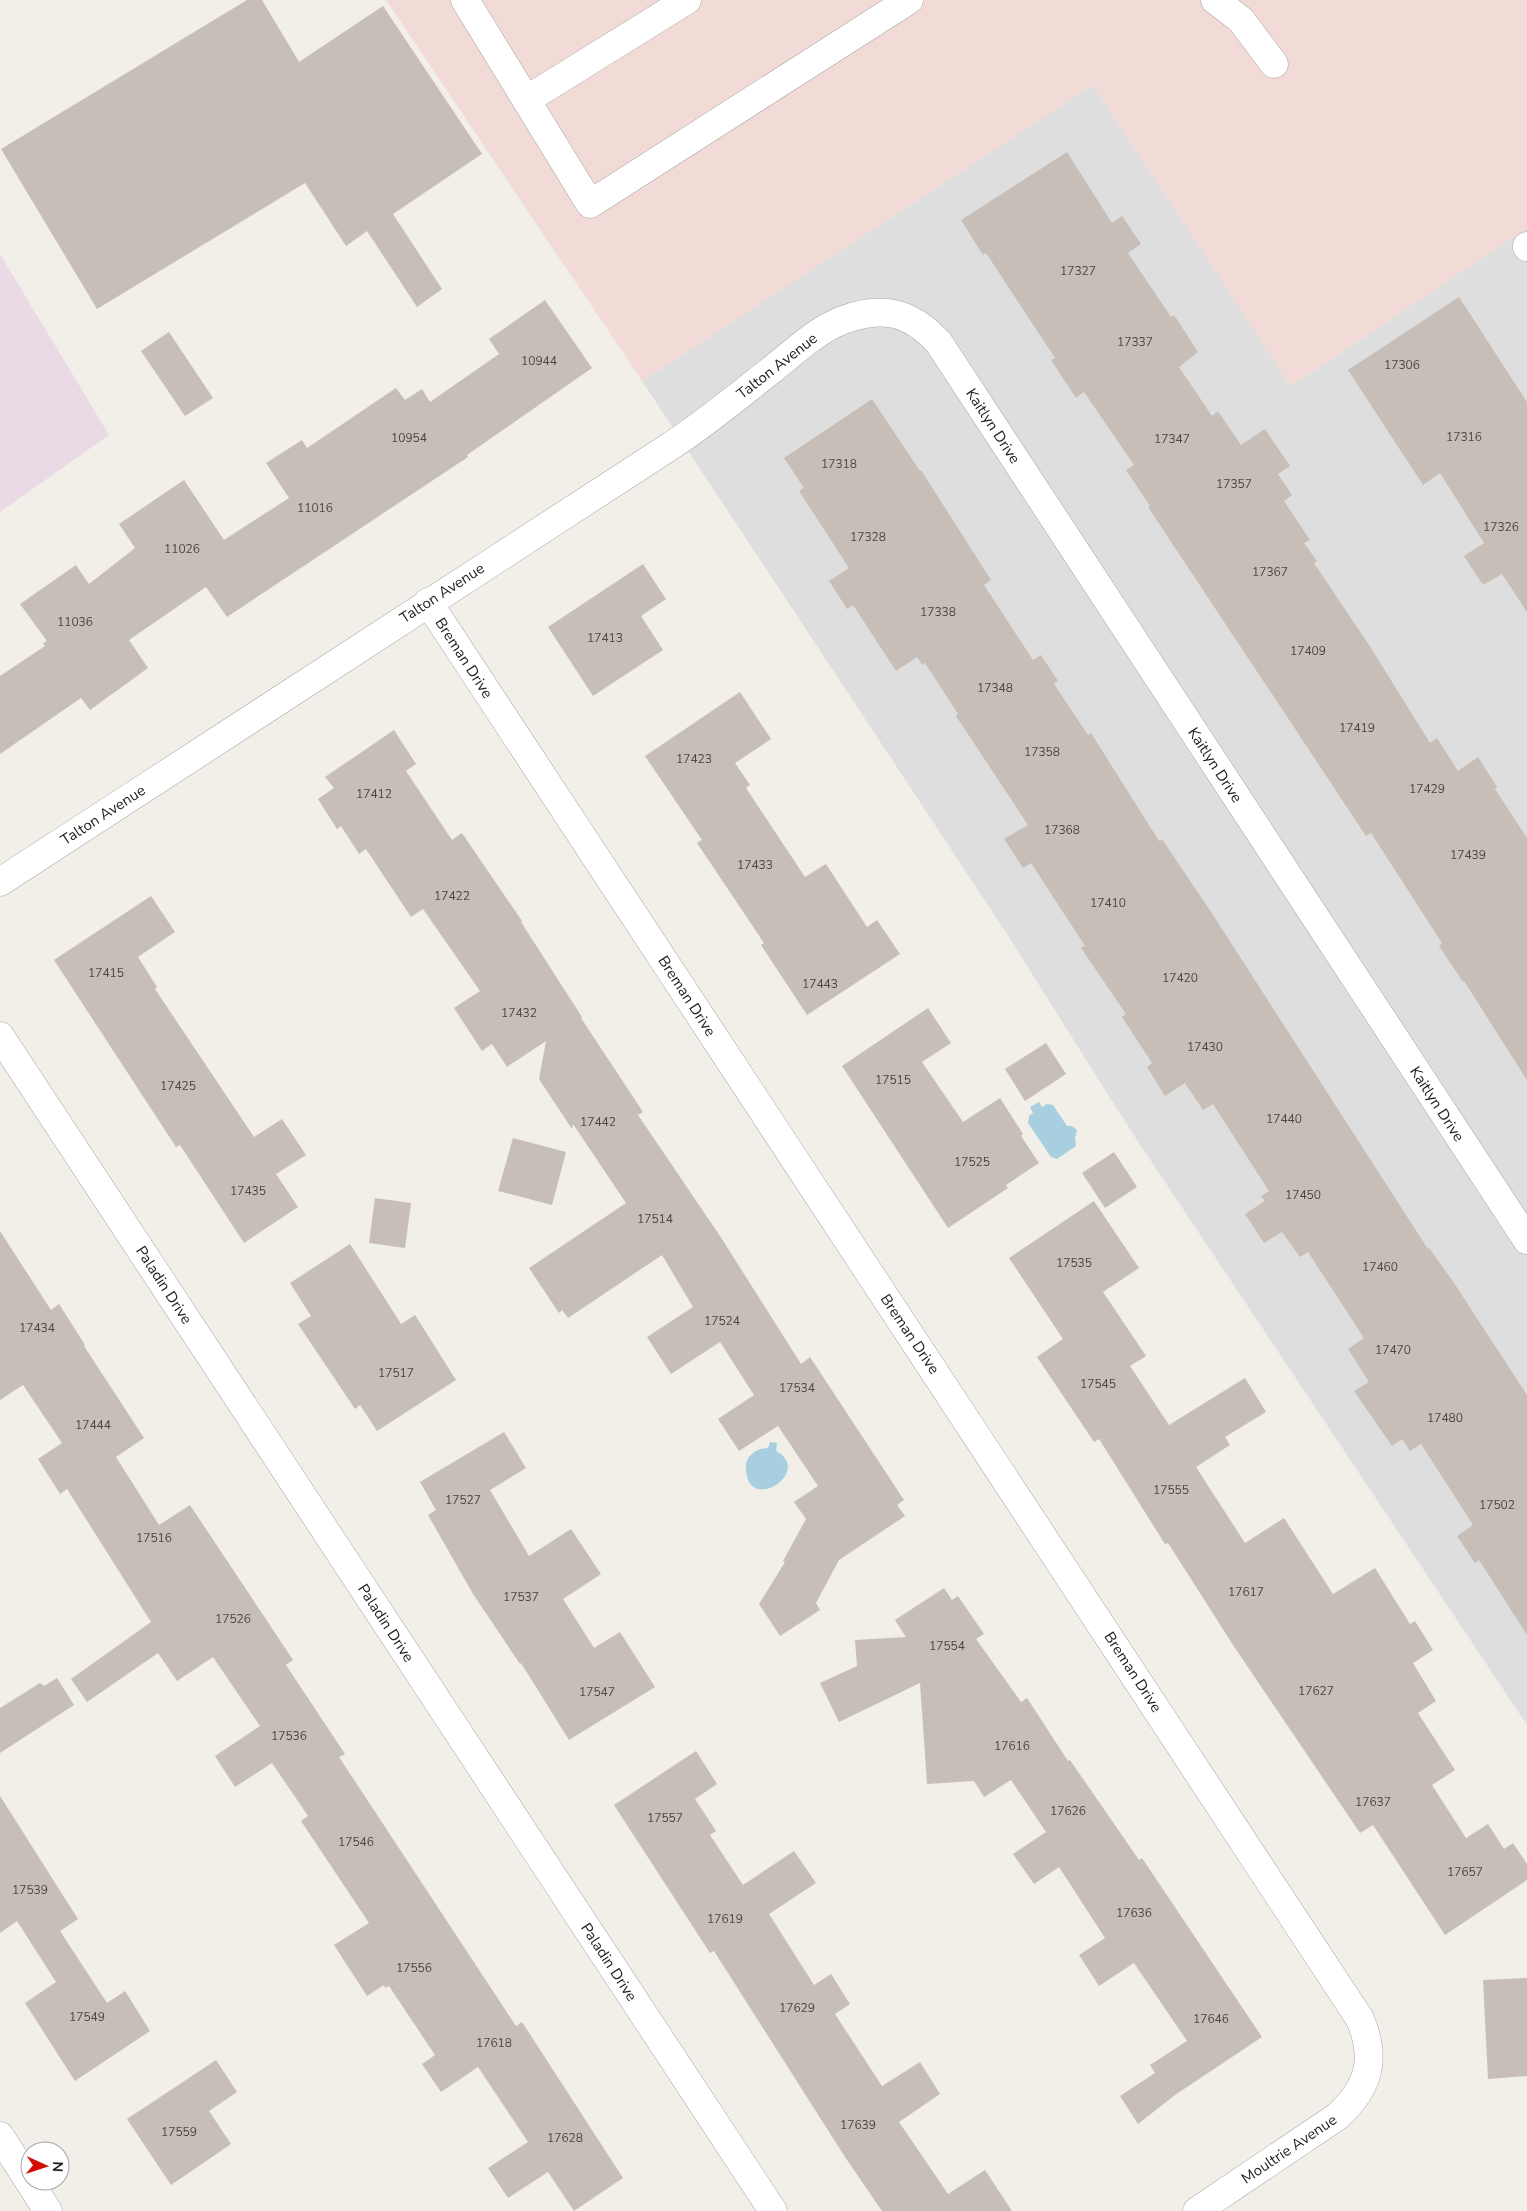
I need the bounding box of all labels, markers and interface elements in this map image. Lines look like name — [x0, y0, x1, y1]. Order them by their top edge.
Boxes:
house number: 17327 — [1060, 263, 1096, 279]
street label: Talton Avenue — [733, 328, 821, 404]
house number: 17337 — [1117, 334, 1153, 350]
house number: 10944 — [521, 353, 557, 369]
house number: 17306 — [1384, 357, 1420, 373]
street label: Kaitlyn Drive — [961, 384, 1025, 468]
house number: 17316 — [1446, 429, 1482, 445]
house number: 10954 — [391, 430, 427, 446]
house number: 17347 — [1154, 431, 1190, 447]
house number: 17318 — [821, 456, 857, 472]
house number: 17357 — [1216, 476, 1252, 492]
house number: 11016 — [297, 500, 333, 516]
house number: 17326 — [1483, 519, 1519, 535]
house number: 17328 — [850, 529, 886, 545]
house number: 11026 — [164, 541, 200, 557]
street label: Talton Avenue — [396, 558, 488, 628]
house number: 17367 — [1252, 564, 1288, 580]
house number: 17338 — [920, 604, 956, 620]
house number: 11036 — [57, 614, 93, 630]
street label: Breman Drive — [431, 614, 497, 702]
house number: 17413 — [587, 630, 623, 646]
house number: 17409 — [1290, 643, 1326, 659]
house number: 17348 — [977, 680, 1013, 696]
house number: 17419 — [1339, 720, 1375, 736]
street label: Kaitlyn Drive — [1183, 723, 1247, 807]
house number: 17358 — [1024, 744, 1060, 760]
house number: 17423 — [676, 751, 712, 767]
street label: Talton Avenue — [57, 780, 149, 850]
house number: 17429 — [1409, 781, 1445, 797]
house number: 17412 — [356, 786, 392, 802]
house number: 17368 — [1044, 822, 1080, 838]
house number: 17439 — [1450, 847, 1486, 863]
house number: 17433 — [737, 857, 773, 873]
house number: 17422 — [434, 888, 470, 904]
house number: 17410 — [1090, 895, 1126, 911]
street label: Breman Drive — [654, 952, 720, 1040]
house number: 17415 — [88, 965, 124, 981]
house number: 17420 — [1162, 970, 1198, 986]
house number: 17443 — [802, 976, 838, 992]
house number: 17432 — [501, 1005, 537, 1021]
house number: 17430 — [1187, 1039, 1223, 1055]
street label: Kaitlyn Drive — [1405, 1062, 1469, 1146]
house number: 17515 — [875, 1072, 911, 1088]
house number: 17425 — [160, 1078, 196, 1094]
house number: 17440 — [1266, 1111, 1302, 1127]
house number: 17442 — [580, 1114, 616, 1130]
house number: 17525 — [954, 1154, 990, 1170]
house number: 17435 — [230, 1183, 266, 1199]
house number: 17450 — [1285, 1187, 1321, 1203]
house number: 17514 — [637, 1211, 673, 1227]
street label: Paladin Drive — [131, 1242, 197, 1328]
house number: 17535 — [1056, 1255, 1092, 1271]
house number: 17460 — [1362, 1259, 1398, 1275]
street label: Breman Drive — [876, 1290, 944, 1378]
house number: 17524 — [704, 1313, 740, 1329]
house number: 17434 — [19, 1320, 55, 1336]
house number: 17470 — [1375, 1342, 1411, 1358]
house number: 17517 — [378, 1365, 414, 1381]
house number: 17545 — [1080, 1376, 1116, 1392]
house number: 17534 — [779, 1380, 815, 1396]
house number: 17480 — [1427, 1410, 1463, 1426]
house number: 17444 — [75, 1417, 111, 1433]
house number: 17555 — [1153, 1482, 1189, 1498]
house number: 17527 — [445, 1492, 481, 1508]
house number: 17502 — [1479, 1497, 1515, 1513]
house number: 17516 — [136, 1530, 172, 1546]
street label: Paladin Drive — [353, 1580, 419, 1666]
house number: 17617 — [1228, 1584, 1264, 1600]
house number: 17537 — [503, 1589, 539, 1605]
house number: 17526 — [215, 1611, 251, 1627]
street label: Breman Drive — [1100, 1628, 1166, 1716]
house number: 17554 — [929, 1638, 965, 1654]
house number: 17627 — [1298, 1683, 1334, 1699]
house number: 17547 — [579, 1684, 615, 1700]
house number: 17536 — [271, 1728, 307, 1744]
house number: 17616 — [994, 1738, 1030, 1754]
house number: 17637 — [1355, 1794, 1391, 1810]
house number: 17626 — [1050, 1803, 1086, 1819]
house number: 17557 — [647, 1810, 683, 1826]
house number: 17546 — [338, 1834, 374, 1850]
house number: 17657 — [1447, 1864, 1483, 1880]
house number: 17539 — [12, 1882, 48, 1898]
house number: 17636 — [1116, 1905, 1152, 1921]
house number: 17619 — [707, 1911, 743, 1927]
street label: Paladin Drive — [576, 1919, 642, 2005]
house number: 17556 — [396, 1960, 432, 1976]
house number: 17629 — [779, 2000, 815, 2016]
house number: 17549 — [69, 2009, 105, 2025]
house number: 17646 — [1193, 2011, 1229, 2027]
house number: 17618 — [476, 2035, 512, 2051]
street label: Moultrie Avenue — [1237, 2110, 1341, 2188]
house number: 17639 — [840, 2117, 876, 2133]
house number: 17559 — [161, 2124, 197, 2140]
house number: 17628 — [547, 2130, 583, 2146]
north arrow — [20, 2141, 70, 2191]
text: N — [48, 2161, 67, 2172]

